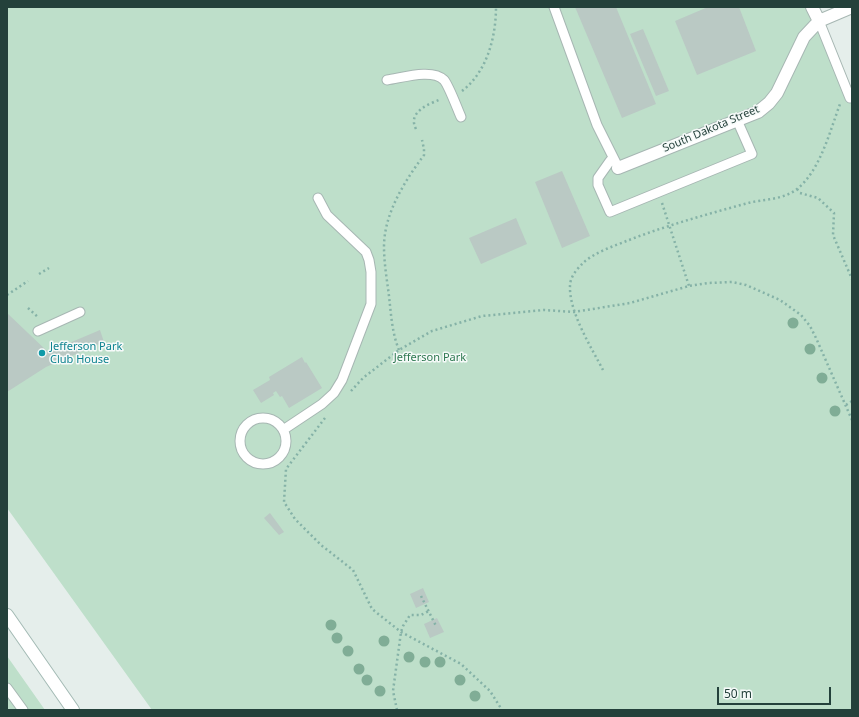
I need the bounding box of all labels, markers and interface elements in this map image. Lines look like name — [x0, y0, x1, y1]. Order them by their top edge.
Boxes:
street label: South Dakota Street — [661, 103, 761, 155]
place label: Jefferson Park Club House — [50, 340, 122, 366]
marker: Jefferson Park Club House — [37, 348, 47, 358]
park label: Jefferson Park — [394, 351, 466, 365]
scale bar — [719, 679, 833, 705]
text: 50 m — [724, 685, 752, 702]

